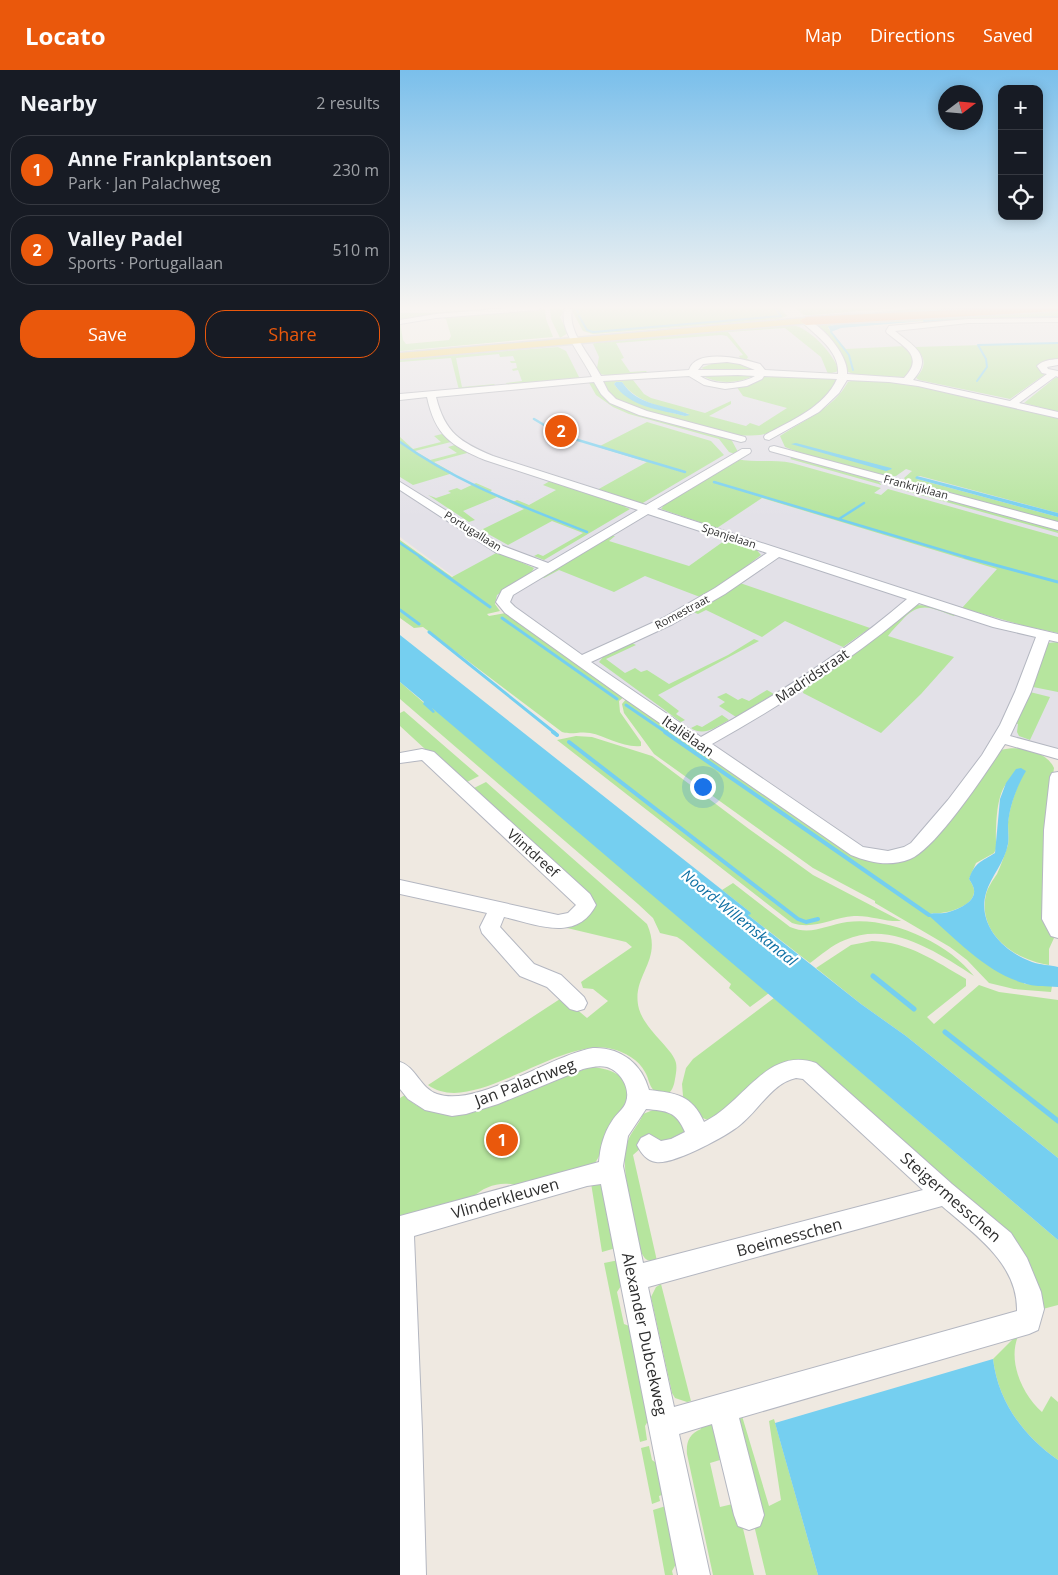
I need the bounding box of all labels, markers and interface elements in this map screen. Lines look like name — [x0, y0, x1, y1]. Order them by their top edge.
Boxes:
text: Locato — [25, 19, 106, 52]
text: Map — [805, 23, 842, 47]
text: Directions — [870, 23, 955, 47]
text: Saved — [983, 23, 1033, 47]
north arrow — [938, 85, 983, 130]
map controls — [998, 85, 1043, 220]
button: + — [998, 85, 1043, 130]
text: Nearby — [20, 89, 97, 117]
text: 2 results — [316, 92, 380, 114]
button: − — [998, 130, 1043, 175]
text: Anne Frankplantsoen — [68, 146, 272, 172]
text: 1 — [32, 159, 42, 181]
text: 230 m — [333, 159, 379, 181]
text: Park · Jan Palachweg — [68, 172, 220, 194]
button: locate — [998, 175, 1043, 220]
text: Valley Padel — [68, 226, 183, 252]
text: 2 — [32, 239, 42, 261]
text: 510 m — [333, 239, 379, 261]
text: Sports · Portugallaan — [68, 252, 223, 274]
button: Save — [20, 310, 195, 358]
button: Share — [205, 310, 380, 358]
pin: 2 — [545, 412, 577, 450]
street label: Frankrijklaan — [882, 471, 950, 502]
street label: Portugallaan — [442, 507, 505, 554]
street label: Spanjelaan — [700, 520, 758, 551]
street label: Romestraat — [652, 591, 712, 632]
street label: Madridstraat — [771, 644, 852, 707]
street label: Italiëlaan — [659, 711, 718, 760]
your location — [690, 774, 716, 800]
street label: Vlintdreef — [503, 824, 564, 882]
water label: Noord-Willemskanaal — [678, 864, 802, 971]
street label: Jan Palachweg — [470, 1053, 579, 1112]
pin: 1 — [486, 1121, 518, 1159]
street label: Steigermesschen — [896, 1147, 1006, 1247]
street label: Vlinderkleuven — [449, 1172, 561, 1224]
street label: Boeimesschen — [734, 1212, 844, 1262]
street label: Alexander Dubcekweg — [617, 1251, 673, 1418]

